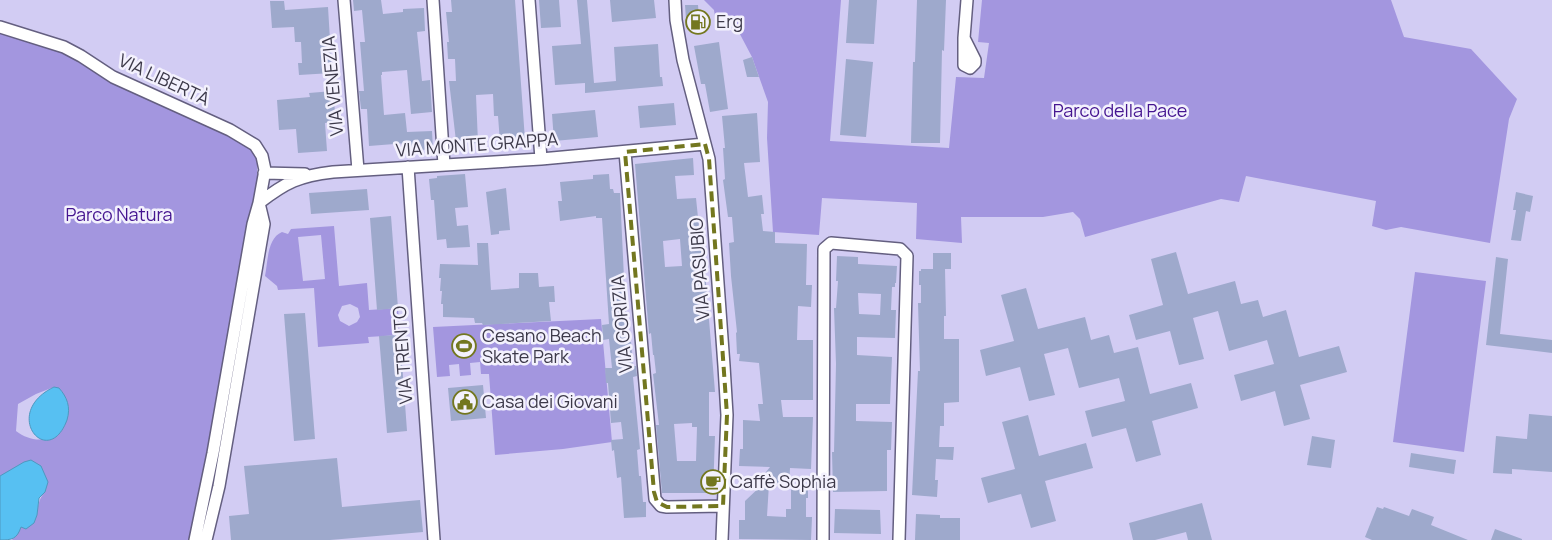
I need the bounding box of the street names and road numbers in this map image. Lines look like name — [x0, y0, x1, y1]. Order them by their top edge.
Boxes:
street label: VIA VENEZIA — [316, 34, 348, 137]
street label: VIA LIBERTÀ — [115, 48, 214, 111]
street label: VIA MONTE GRAPPA — [395, 126, 560, 162]
street label: VIA PASUBIO — [683, 217, 715, 321]
street label: VIA GORIZIA — [605, 274, 637, 374]
street label: VIA TRENTO — [387, 305, 417, 405]

